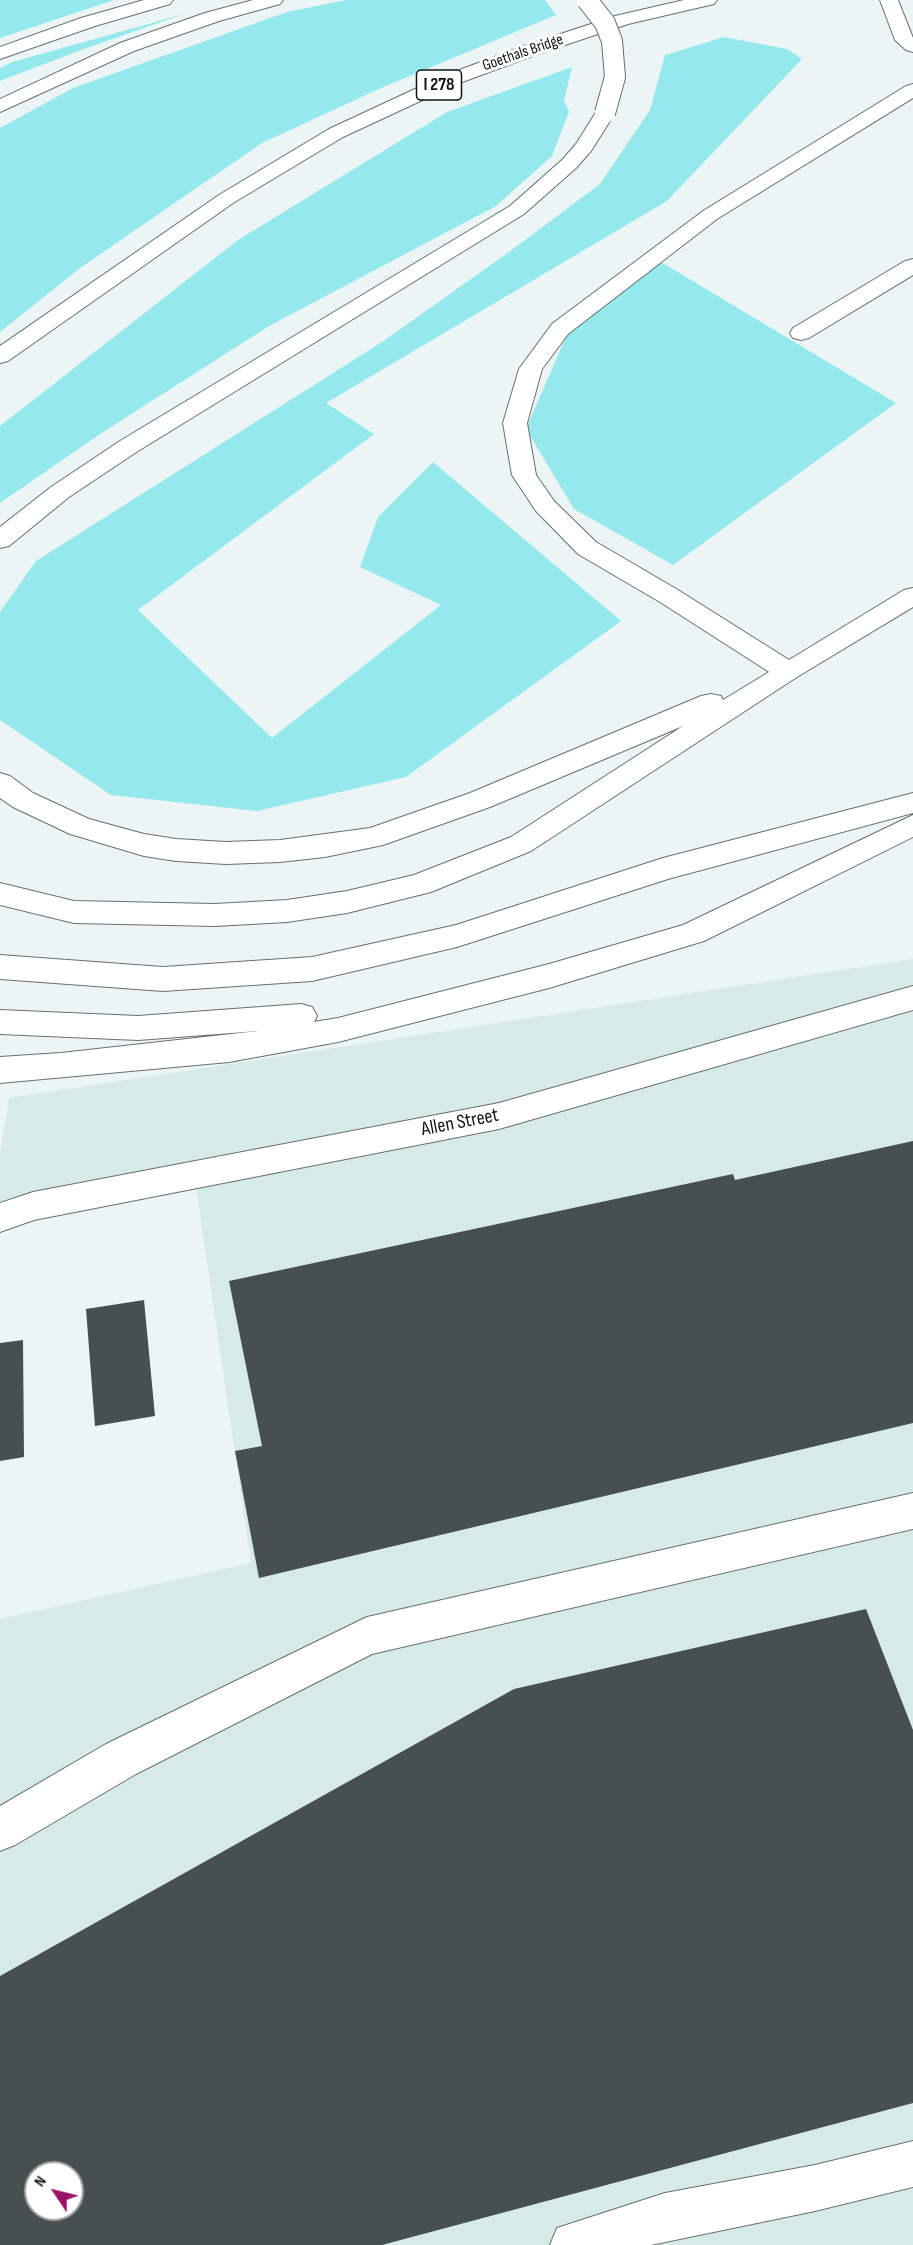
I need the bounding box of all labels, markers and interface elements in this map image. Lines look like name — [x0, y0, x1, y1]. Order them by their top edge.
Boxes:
street label: Goethals Bridge — [480, 30, 566, 76]
road number: I 278 — [416, 70, 462, 100]
street label: Allen Street — [419, 1104, 501, 1142]
north arrow — [24, 2161, 84, 2221]
text: N — [30, 2173, 51, 2190]

